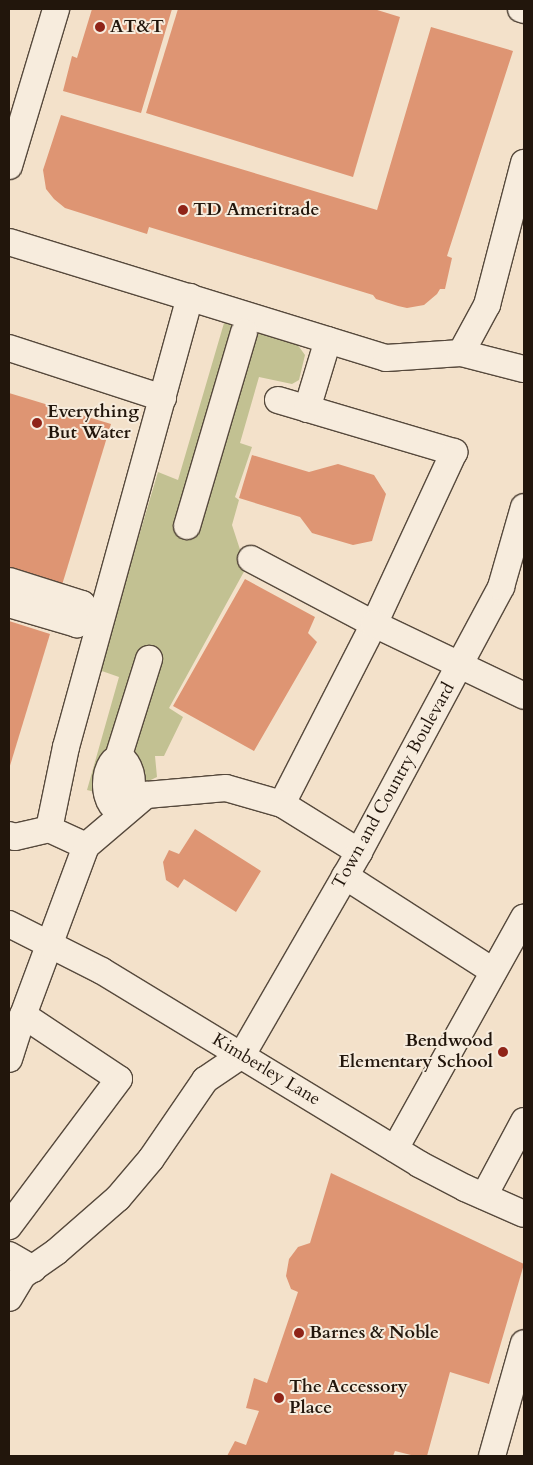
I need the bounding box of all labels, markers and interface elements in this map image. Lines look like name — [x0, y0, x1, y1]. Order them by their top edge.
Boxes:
place label: AT&T — [110, 16, 164, 38]
marker: AT&T — [94, 21, 106, 33]
place label: TD Ameritrade — [193, 199, 319, 221]
marker: TD Ameritrade — [177, 204, 189, 216]
place label: Everything But Water — [47, 402, 139, 444]
marker: Everything But Water — [31, 417, 43, 429]
street label: Town and Country Boulevard — [328, 679, 460, 893]
street label: Kimberley Lane — [208, 1029, 324, 1111]
place label: Bendwood Elementary School — [339, 1031, 493, 1074]
marker: Bendwood Elementary School — [497, 1046, 509, 1058]
place label: Barnes & Noble — [309, 1322, 439, 1344]
marker: Barnes & Noble — [293, 1327, 305, 1339]
place label: The Accessory Place — [289, 1377, 408, 1420]
marker: The Accessory Place — [273, 1392, 285, 1404]

